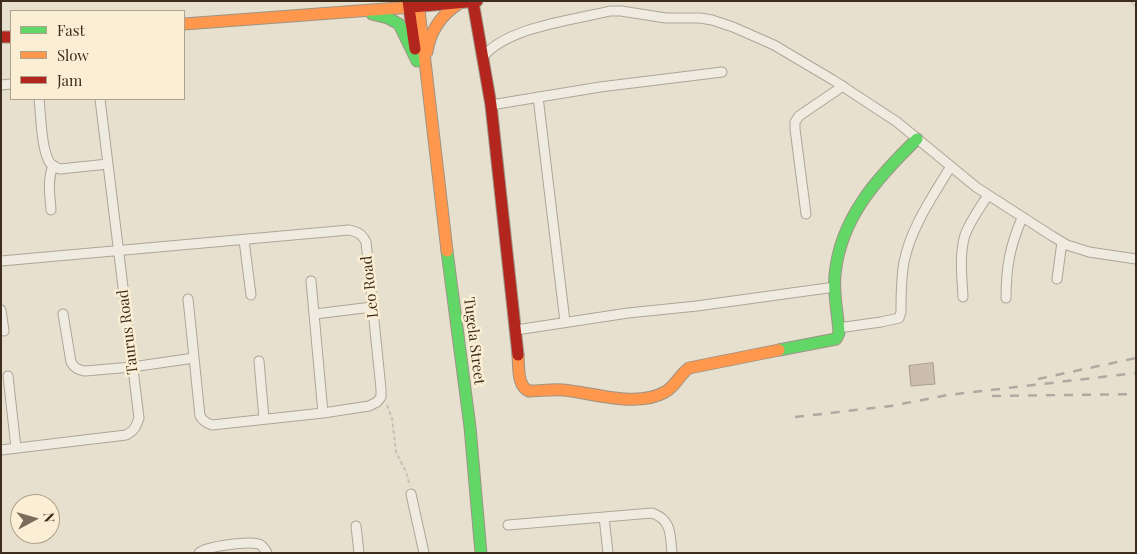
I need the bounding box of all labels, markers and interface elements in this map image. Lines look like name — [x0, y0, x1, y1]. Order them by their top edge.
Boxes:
legend — [10, 10, 185, 100]
text: Fast — [57, 20, 85, 40]
text: Slow — [57, 45, 89, 65]
text: Jam — [57, 70, 82, 90]
street label: Leo Road — [358, 255, 382, 319]
street label: Taurus Road — [114, 289, 142, 375]
street label: Tugela Street — [460, 296, 488, 386]
north arrow — [10, 494, 60, 544]
text: N — [39, 511, 59, 523]

